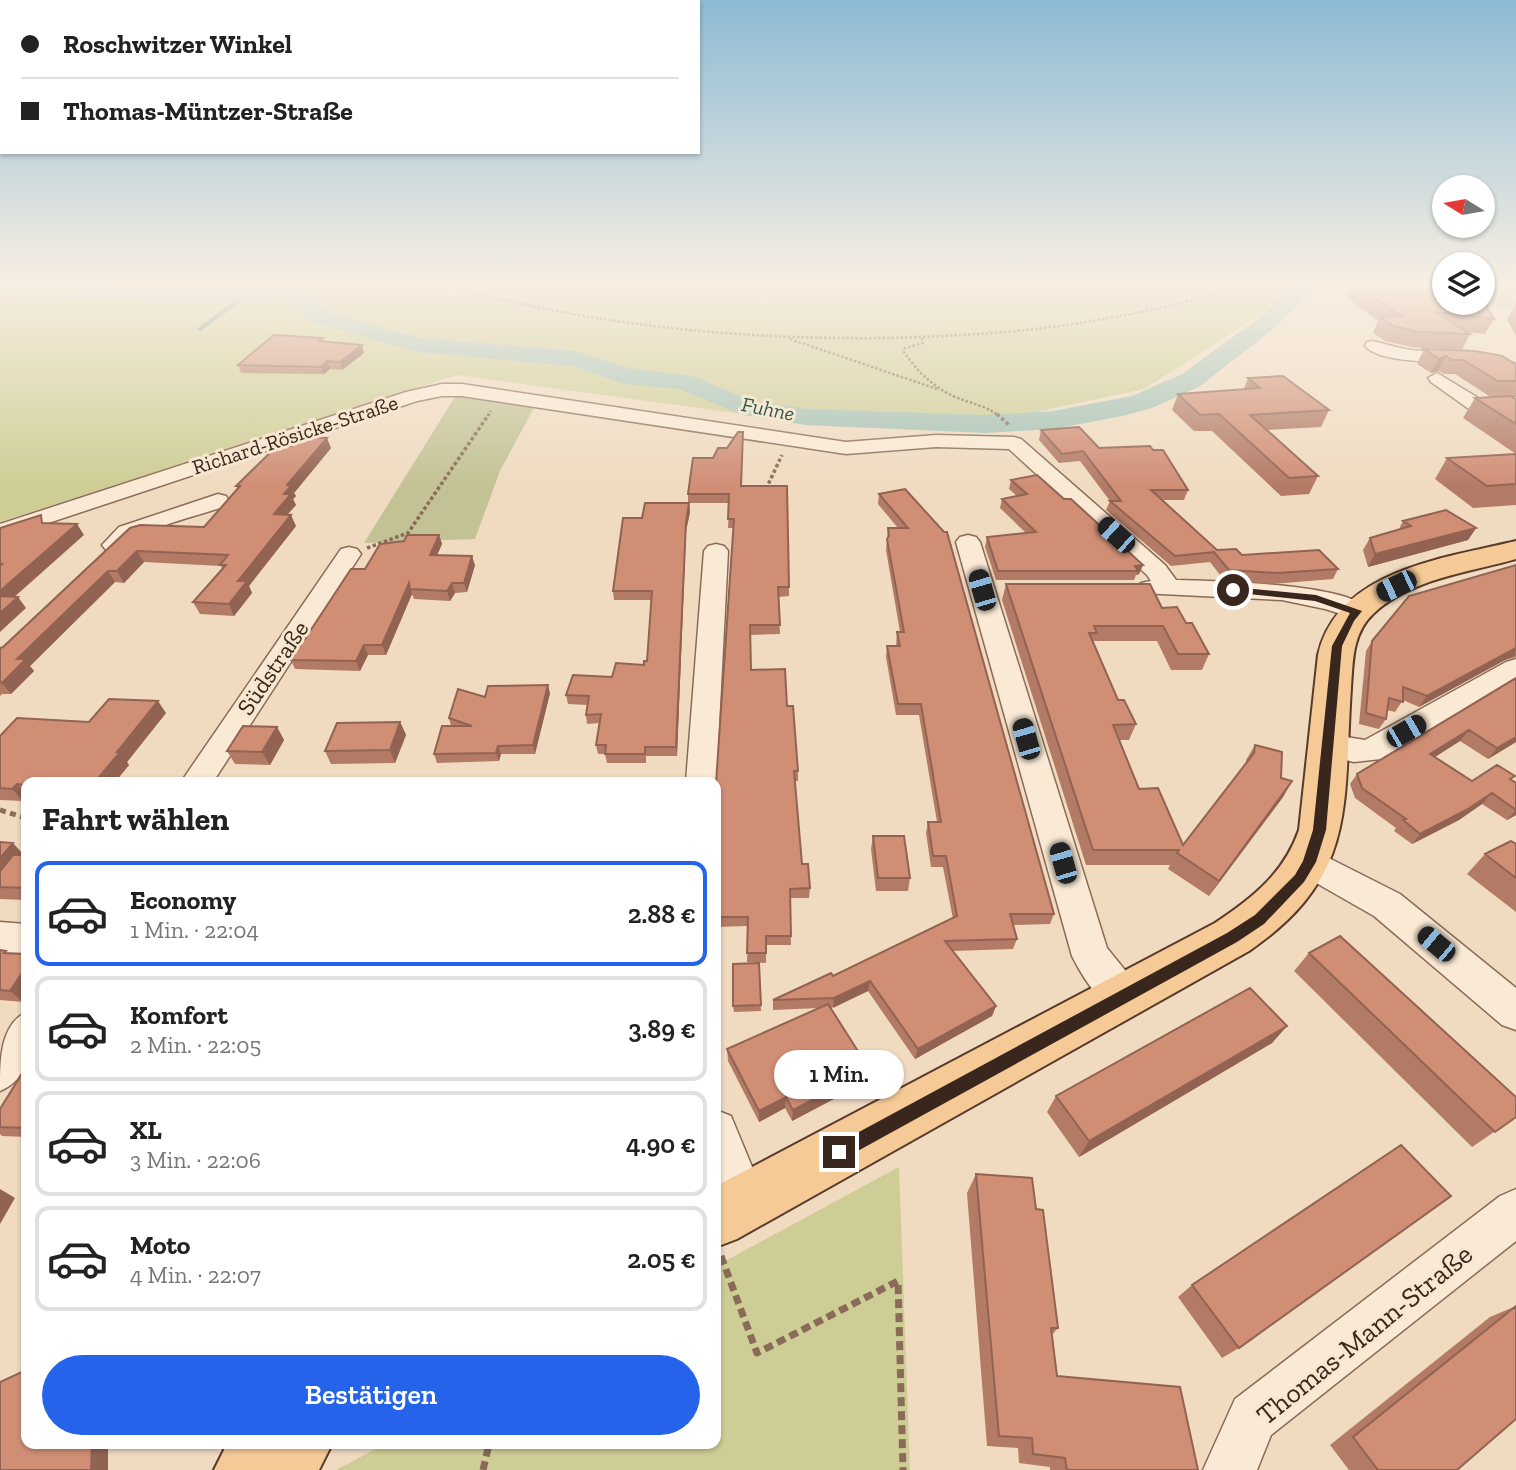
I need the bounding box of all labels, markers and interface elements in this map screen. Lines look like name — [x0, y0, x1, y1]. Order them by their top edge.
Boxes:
text: Roschwitzer Winkel — [63, 28, 292, 60]
text: Thomas-Müntzer-Straße — [63, 95, 353, 127]
north arrow — [1432, 175, 1494, 238]
map controls — [1432, 175, 1495, 315]
button: layers — [1432, 252, 1495, 315]
street label: Richard-Rösicke-Straße — [189, 389, 401, 480]
water label: Fuhne — [740, 391, 797, 426]
car — [1094, 513, 1139, 557]
car — [967, 567, 998, 613]
car — [1373, 567, 1420, 605]
route start — [1217, 574, 1249, 606]
street label: Südstraße — [231, 615, 315, 720]
car — [1383, 711, 1430, 751]
car — [1011, 716, 1042, 762]
text: Fahrt wählen — [42, 800, 229, 838]
car — [1048, 840, 1079, 886]
icon: car — [46, 882, 109, 945]
text: Economy — [130, 884, 236, 916]
text: 2.88 € — [628, 898, 696, 930]
text: 1 Min. · 22:04 — [130, 916, 259, 944]
car — [1414, 922, 1459, 966]
icon: car — [46, 997, 109, 1060]
text: Komfort — [130, 999, 228, 1031]
text: 3.89 € — [628, 1013, 696, 1045]
text: 2 Min. · 22:05 — [130, 1031, 261, 1059]
callout: 1 Min. — [774, 1050, 904, 1100]
text: 1 Min. — [809, 1060, 869, 1088]
icon: car — [46, 1112, 109, 1175]
text: XL — [130, 1114, 162, 1146]
text: 4.90 € — [626, 1128, 696, 1160]
route end — [823, 1136, 855, 1168]
text: 3 Min. · 22:06 — [130, 1146, 261, 1174]
icon: car — [46, 1227, 109, 1290]
text: Moto — [130, 1229, 190, 1261]
street label: Thomas-Mann-Straße — [1250, 1237, 1479, 1431]
text: 2.05 € — [627, 1243, 696, 1275]
text: 4 Min. · 22:07 — [130, 1261, 261, 1289]
button: Bestätigen — [42, 1355, 700, 1435]

